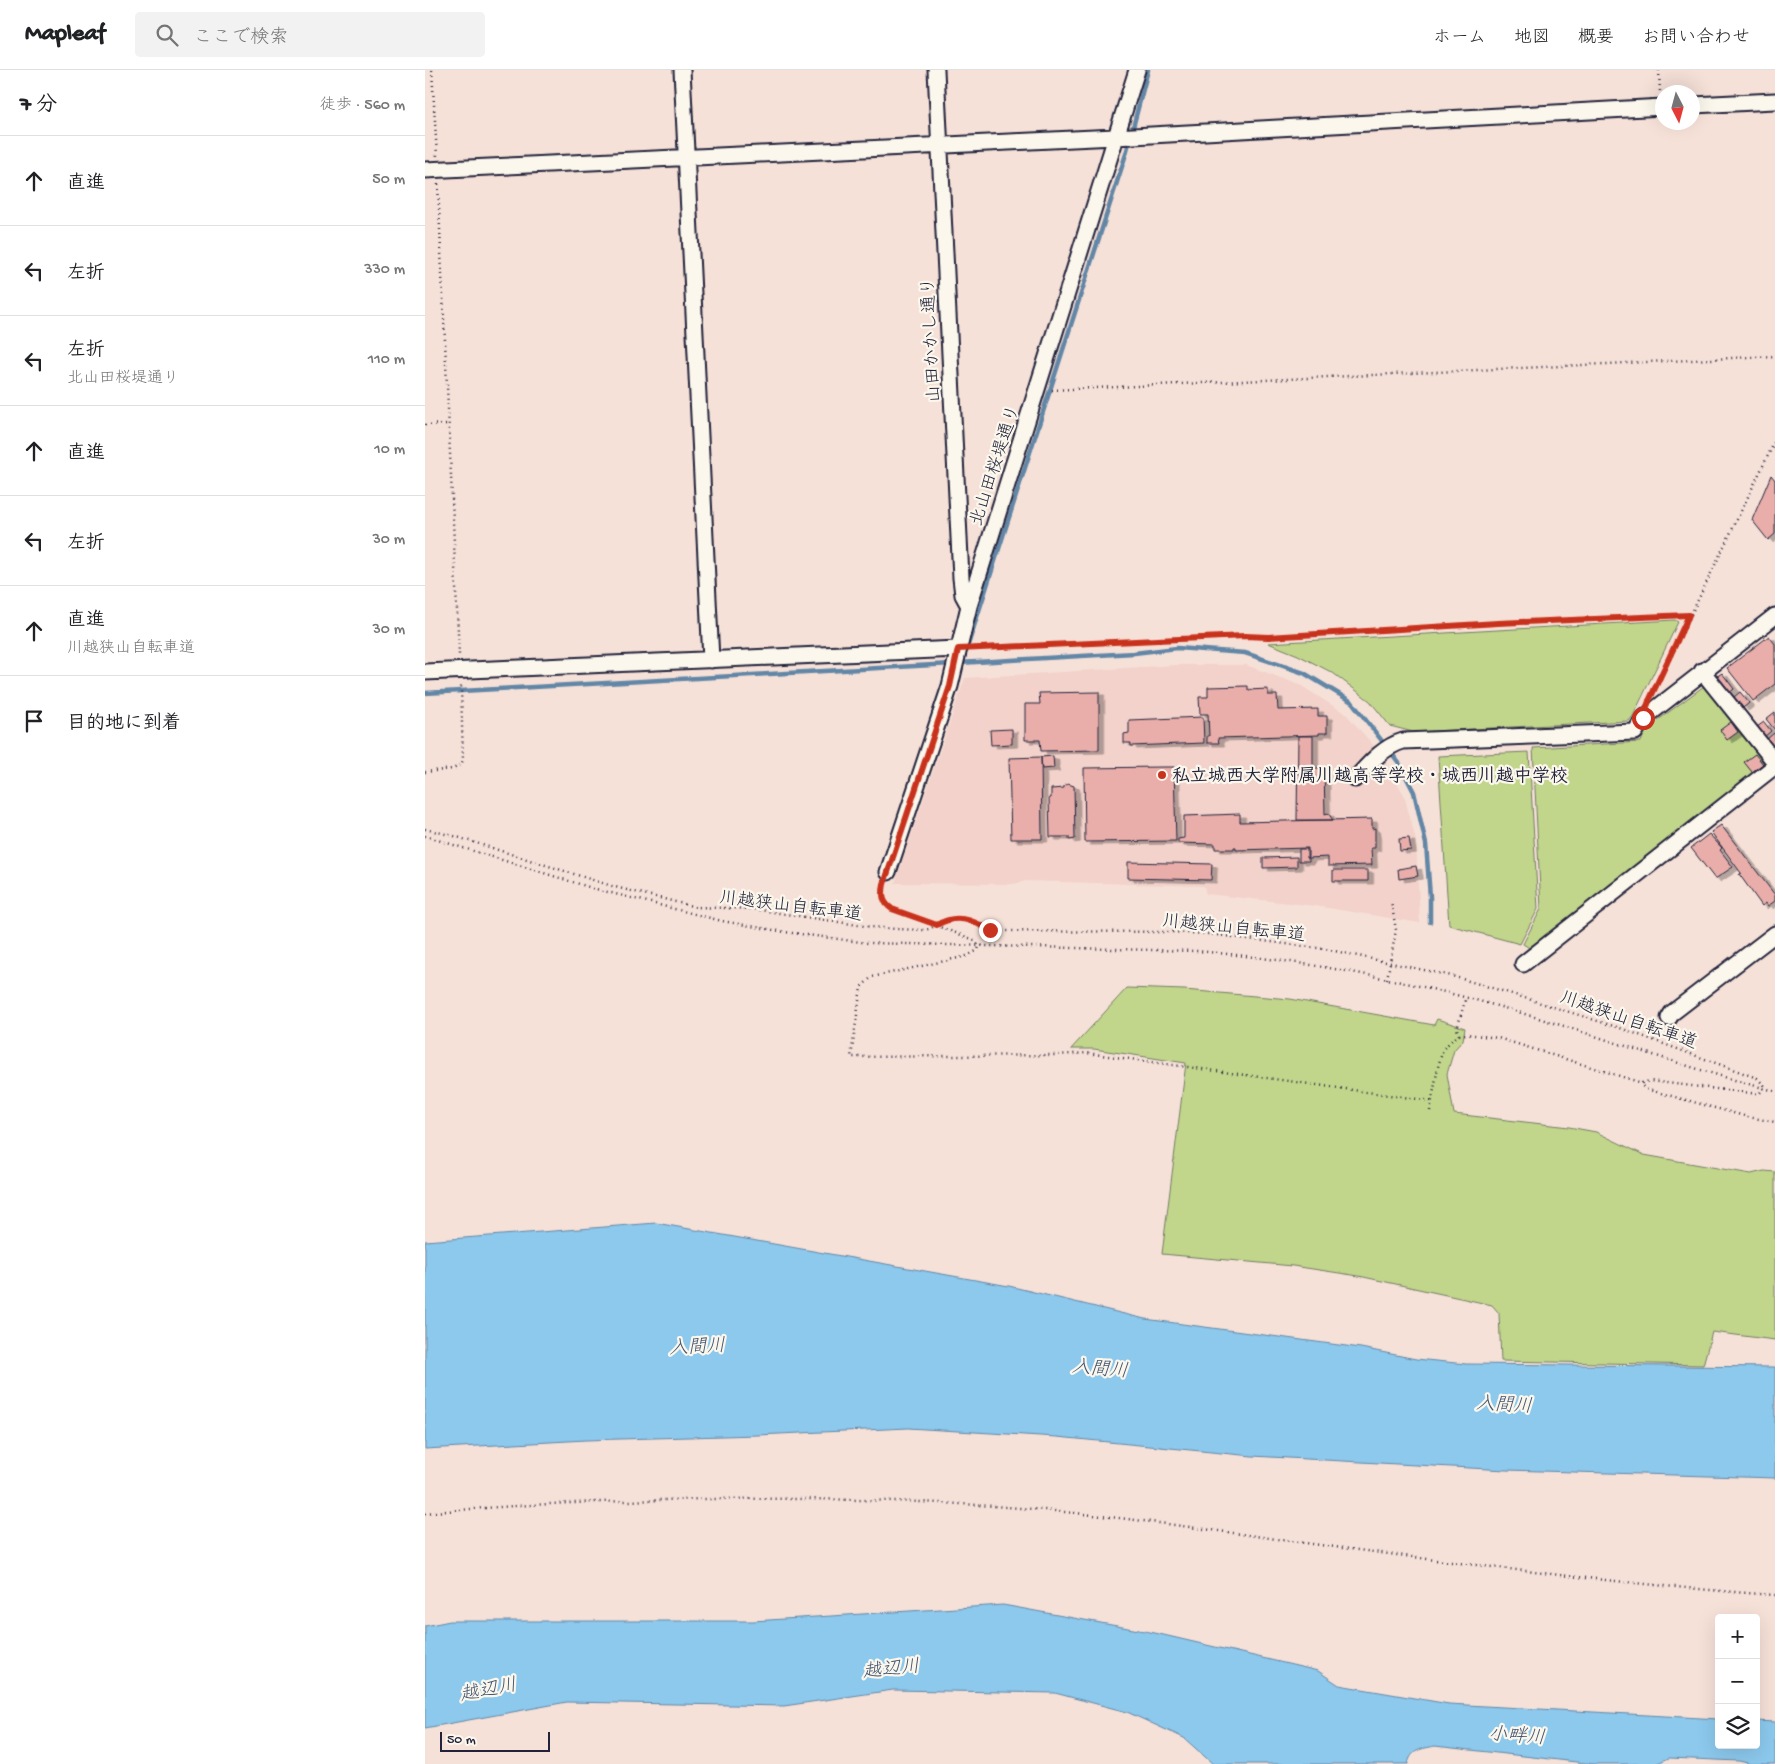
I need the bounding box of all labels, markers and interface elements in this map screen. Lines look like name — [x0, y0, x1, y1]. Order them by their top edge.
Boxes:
search box — [135, 12, 485, 57]
text: Mapleaf — [25, 20, 105, 49]
icon: search — [153, 21, 181, 49]
text: ここで検索 — [193, 27, 288, 50]
text: ホーム — [1433, 28, 1486, 49]
text: 地図 — [1514, 28, 1550, 49]
text: 概要 — [1578, 28, 1614, 49]
text: お問い合わせ — [1642, 28, 1750, 49]
north arrow — [1655, 85, 1700, 130]
text: 7 分 — [20, 94, 57, 119]
text: 徒歩 · 560 m — [320, 97, 405, 116]
icon: ahead — [20, 167, 48, 195]
text: 50 m — [372, 171, 405, 190]
text: 直進 — [67, 173, 105, 196]
icon: left — [20, 257, 48, 285]
text: 330 m — [364, 261, 405, 280]
text: 左折 — [67, 263, 105, 286]
street label: 山田かかし通り — [919, 276, 946, 403]
text: 左折 — [67, 340, 105, 363]
icon: left — [20, 347, 48, 375]
text: 110 m — [368, 351, 405, 370]
text: 北山田桜堤通り — [67, 370, 179, 389]
street label: 北山田桜堤通り — [966, 402, 1026, 529]
icon: ahead — [20, 437, 48, 465]
text: 10 m — [374, 441, 405, 460]
text: 直進 — [67, 443, 105, 466]
icon: left — [20, 527, 48, 555]
text: 30 m — [372, 531, 405, 550]
text: 左折 — [67, 533, 105, 556]
text: 直進 — [67, 610, 105, 633]
icon: ahead — [20, 617, 48, 645]
text: 30 m — [372, 621, 405, 640]
text: 川越狭山自転車道 — [67, 640, 195, 659]
icon: arrive — [20, 707, 48, 735]
route start — [1632, 707, 1655, 730]
text: 目的地に到着 — [67, 713, 181, 736]
place label: 私立城西大学附属川越高等学校・城西川越中学校 — [1172, 766, 1568, 788]
marker: 私立城西大学附属川越高等学校・城西川越中学校 — [1156, 769, 1168, 781]
street label: 川越狭山自転車道 — [718, 887, 864, 927]
street label: 川越狭山自転車道 — [1161, 911, 1307, 947]
route end — [979, 919, 1002, 942]
street label: 川越狭山自転車道 — [1557, 987, 1700, 1055]
water label: 入間川 — [668, 1336, 726, 1361]
water label: 入間川 — [1070, 1357, 1129, 1384]
water label: 入間川 — [1475, 1394, 1533, 1419]
map controls — [1715, 1614, 1760, 1749]
button: + — [1715, 1614, 1760, 1659]
water label: 越辺川 — [861, 1656, 921, 1685]
button: − — [1715, 1659, 1760, 1704]
water label: 越辺川 — [458, 1675, 519, 1708]
button: layers — [1715, 1704, 1760, 1749]
water label: 小畔川 — [1488, 1723, 1546, 1751]
scale bar — [440, 1729, 550, 1752]
text: 50 m — [447, 1732, 476, 1749]

